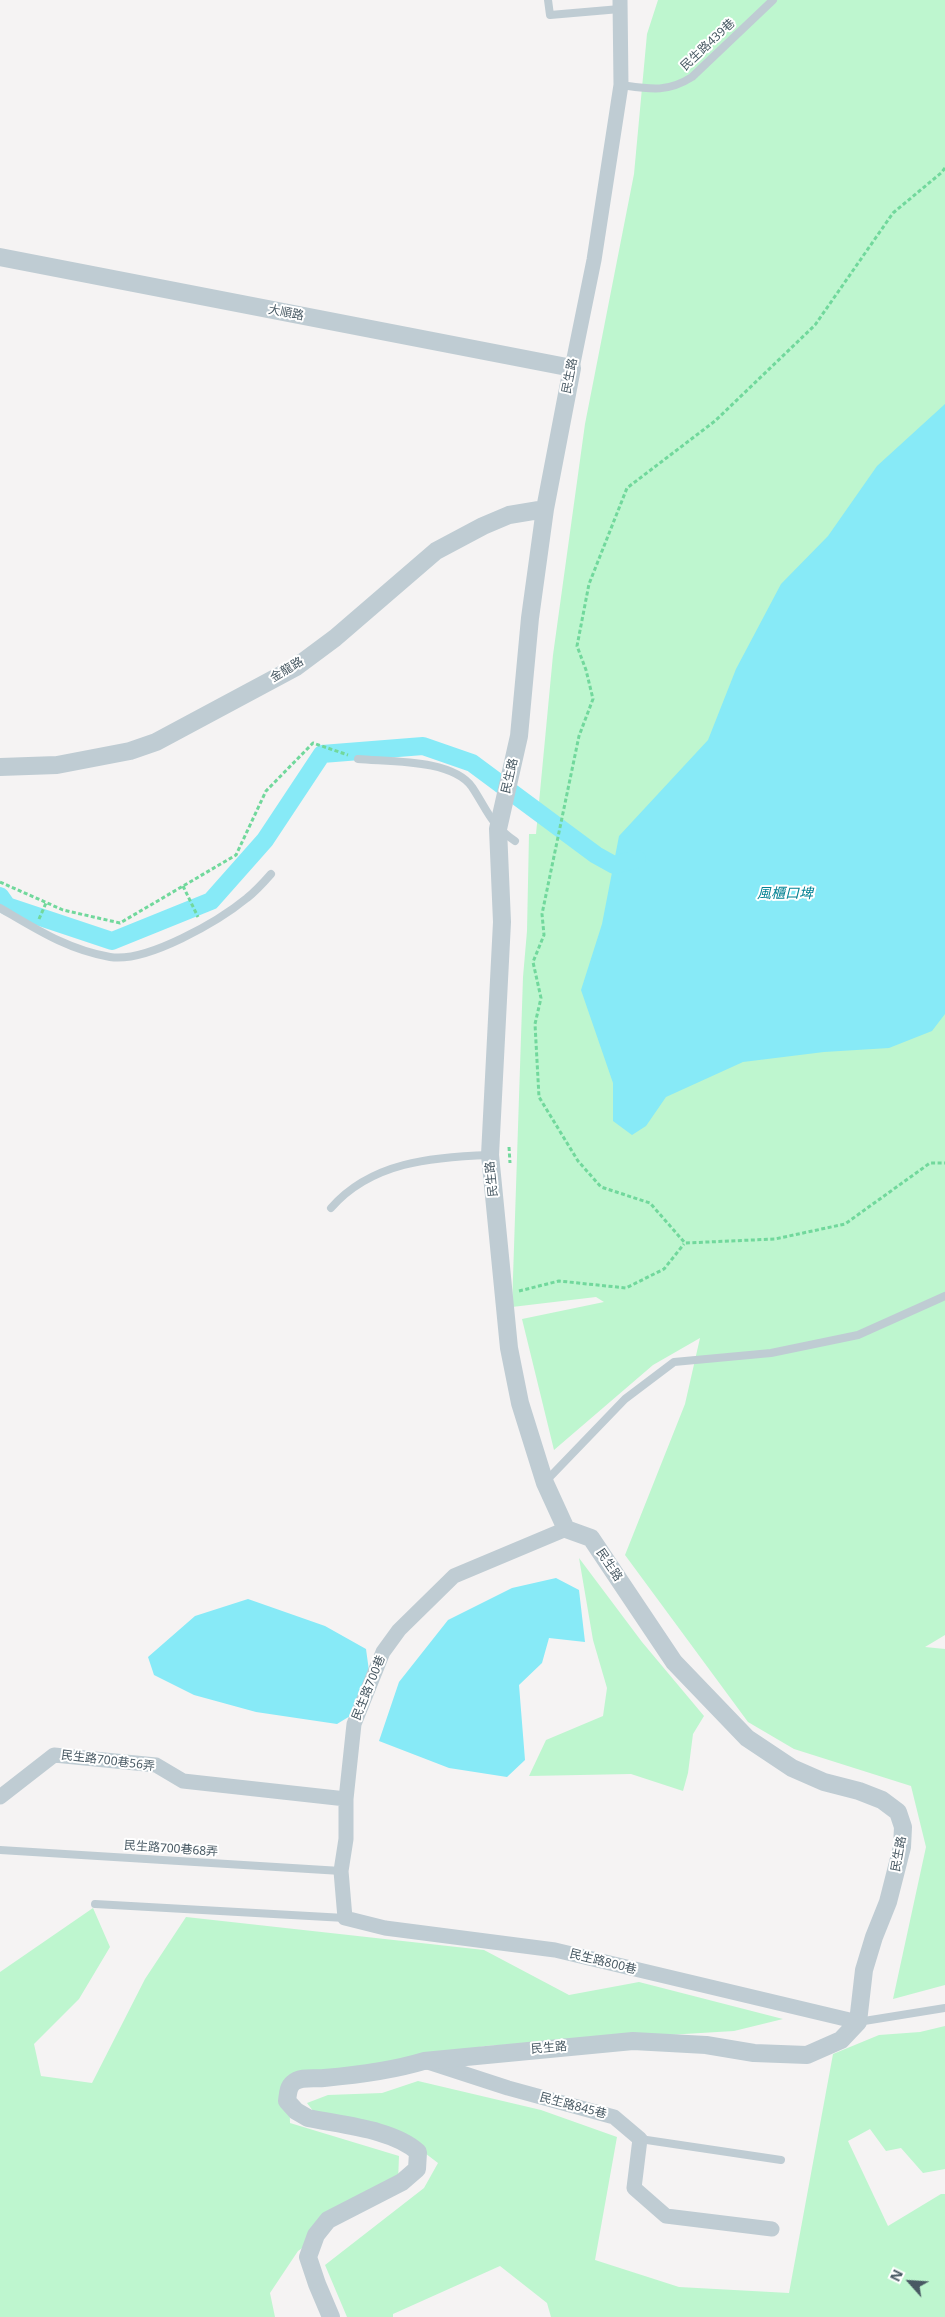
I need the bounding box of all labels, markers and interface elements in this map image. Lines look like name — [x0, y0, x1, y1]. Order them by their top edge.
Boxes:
street label: 民生路439巷 — [678, 16, 738, 74]
street label: 大順路 — [267, 302, 305, 324]
street label: 民生路 — [559, 357, 581, 395]
street label: 金龍路 — [268, 655, 306, 685]
street label: 民生路 — [499, 757, 521, 795]
water label: 風櫃口埤 — [757, 886, 813, 902]
street label: 民生路 — [483, 1160, 501, 1198]
street label: 民生路 — [593, 1546, 625, 1584]
street label: 民生路700巷 — [349, 1654, 389, 1722]
street label: 民生路700巷56弄 — [60, 1748, 156, 1774]
street label: 民生路 — [889, 1835, 909, 1873]
street label: 民生路700巷68弄 — [123, 1839, 219, 1859]
street label: 民生路800巷 — [568, 1947, 638, 1977]
street label: 民生路 — [530, 2039, 568, 2057]
street label: 民生路845巷 — [538, 2090, 608, 2122]
north arrow — [885, 2257, 935, 2307]
text: N — [885, 2266, 907, 2284]

